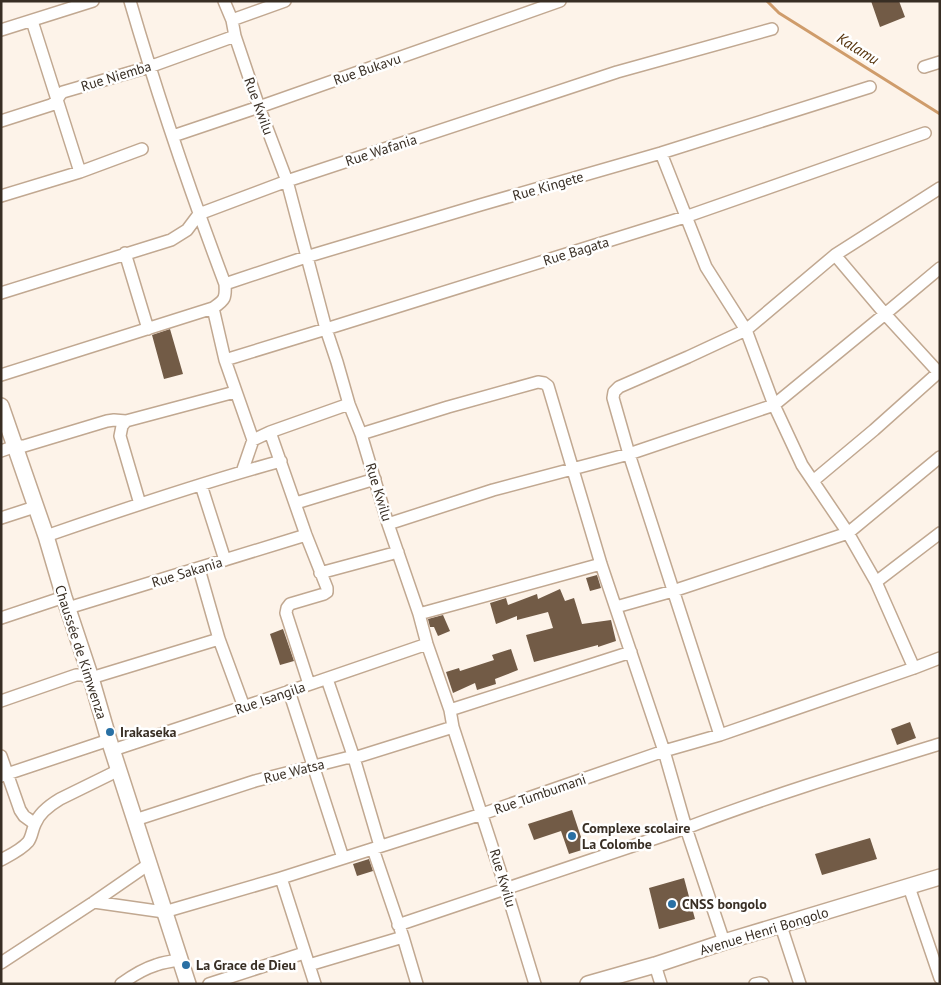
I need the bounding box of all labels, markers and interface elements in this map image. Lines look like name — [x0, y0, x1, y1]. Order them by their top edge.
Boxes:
water label: Kalamu — [834, 28, 883, 69]
street label: Rue Bukavu — [331, 49, 403, 89]
street label: Rue Niemba — [79, 57, 153, 95]
street label: Rue Kwilu — [240, 75, 278, 137]
street label: Rue Wafania — [343, 130, 419, 170]
street label: Rue Kingete — [510, 167, 586, 205]
street label: Rue Bagata — [541, 232, 611, 270]
street label: Rue Kwilu — [362, 461, 396, 523]
street label: Rue Sakania — [149, 553, 225, 591]
street label: Chaussée de Kimwenza — [51, 583, 111, 721]
street label: Rue Isangila — [232, 678, 308, 718]
place label: Irakaseka — [120, 723, 177, 741]
marker: Irakaseka — [104, 726, 116, 738]
street label: Rue Watsa — [262, 755, 326, 787]
street label: Rue Tumbumani — [492, 770, 588, 818]
place label: Complexe scolaire La Colombe — [582, 819, 690, 853]
marker: Complexe scolaire La Colombe — [566, 830, 578, 842]
street label: Rue Kwilu — [486, 847, 520, 909]
place label: CNSS bongolo — [682, 895, 767, 913]
marker: CNSS bongolo — [666, 898, 678, 910]
street label: Avenue Henri Bongolo — [697, 903, 831, 959]
place label: La Grace de Dieu — [196, 956, 296, 974]
marker: La Grace de Dieu — [180, 959, 192, 971]

